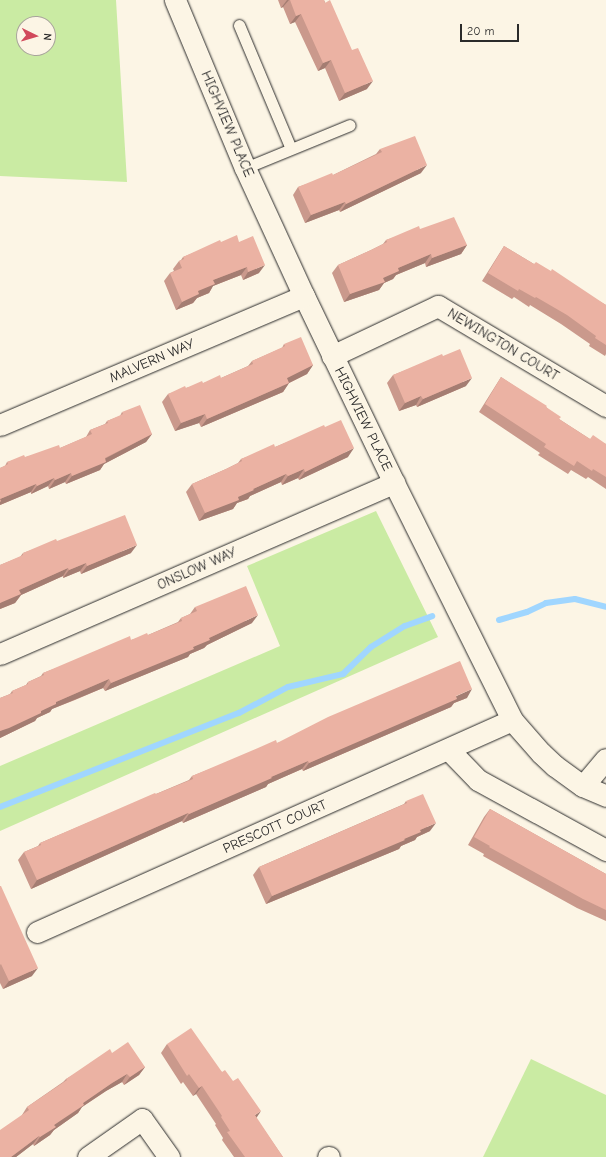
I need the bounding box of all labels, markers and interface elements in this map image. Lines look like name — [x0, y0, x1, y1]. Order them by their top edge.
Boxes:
north arrow — [16, 16, 56, 56]
scale bar — [462, 16, 521, 42]
text: 20 m — [467, 24, 495, 38]
text: N — [41, 33, 54, 41]
street label: HIGHVIEW PLACE — [197, 68, 257, 180]
street label: NEWINGTON COURT — [444, 305, 562, 385]
street label: MALVERN WAY — [107, 335, 197, 387]
street label: HIGHVIEW PLACE — [331, 364, 395, 474]
street label: ONSLOW WAY — [155, 544, 239, 594]
street label: PRESCOTT COURT — [221, 797, 329, 857]

